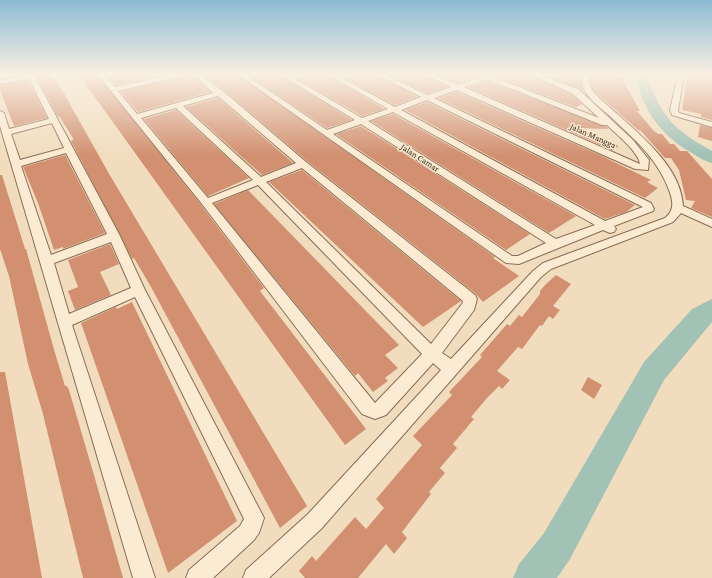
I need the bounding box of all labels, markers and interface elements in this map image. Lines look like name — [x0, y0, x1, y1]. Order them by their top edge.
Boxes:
street label: Jalan Mangga — [568, 121, 618, 151]
street label: Jalan Camar — [399, 142, 441, 174]

